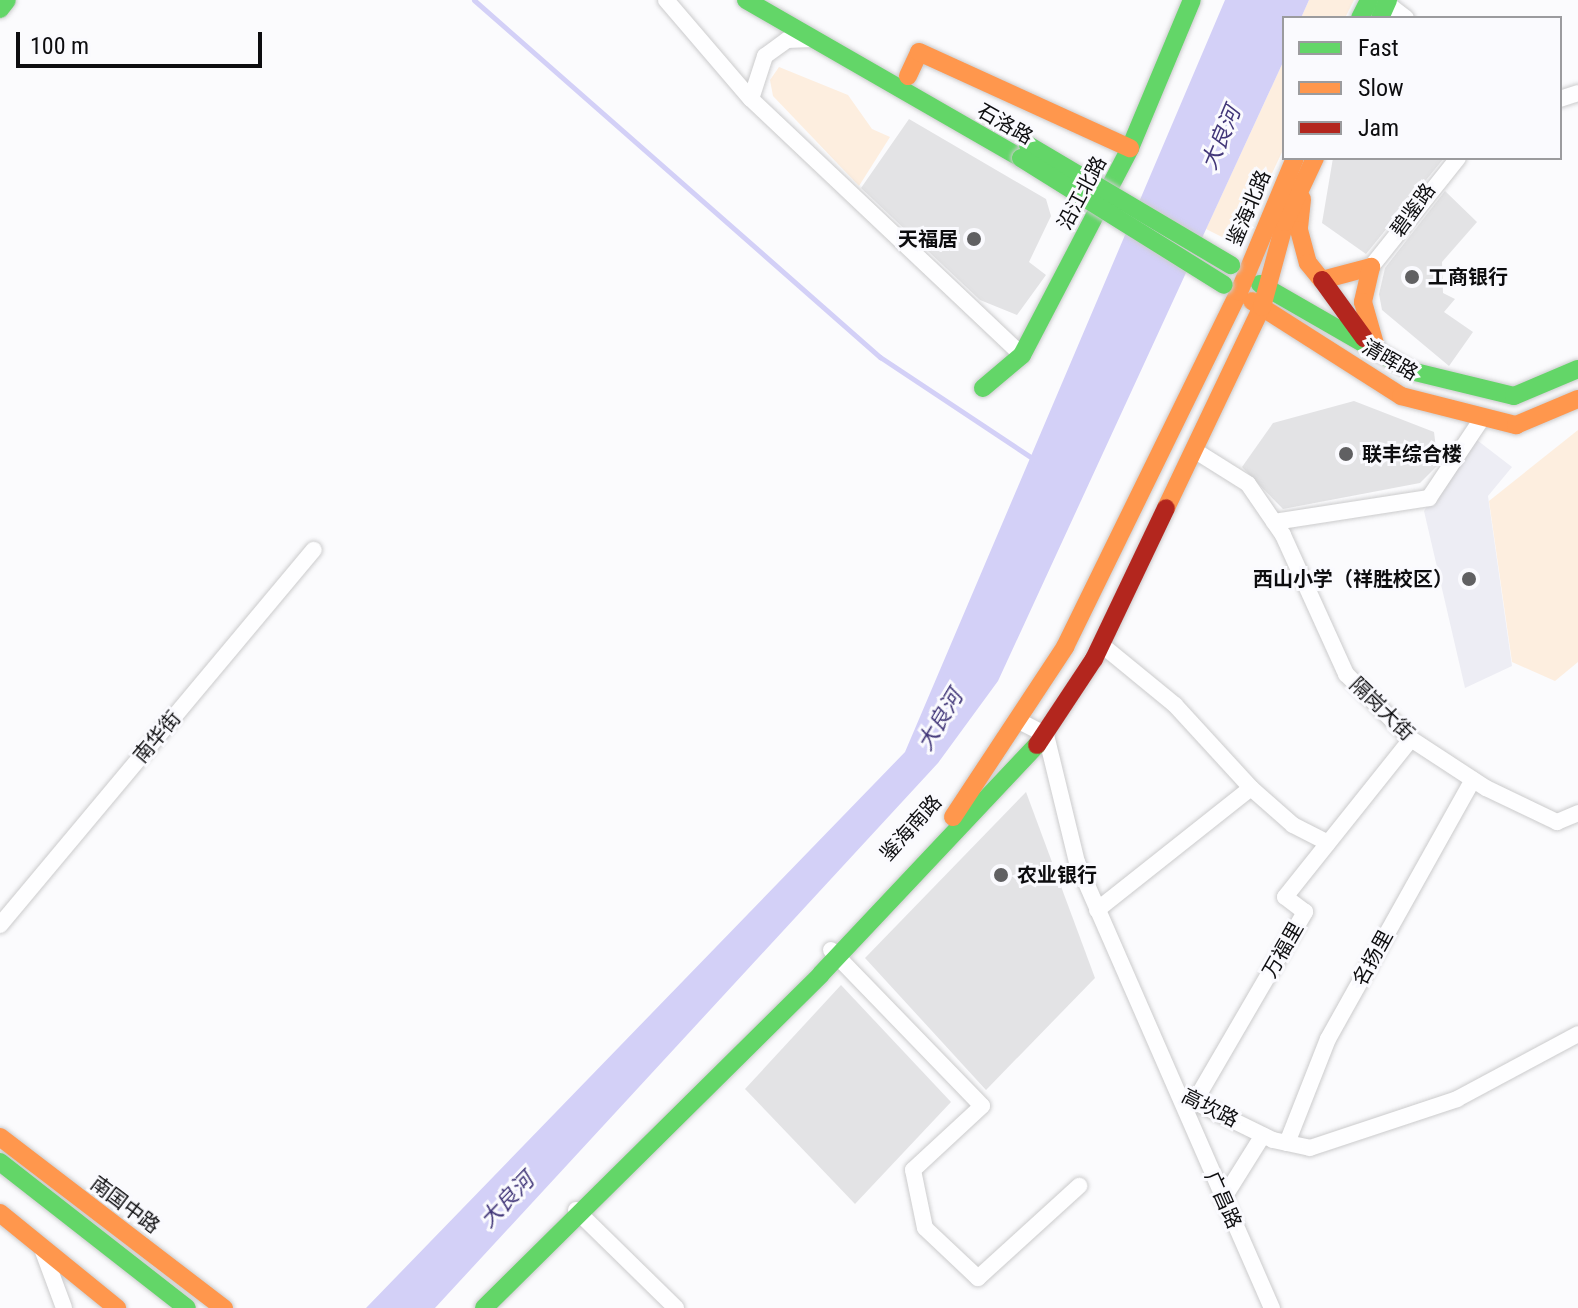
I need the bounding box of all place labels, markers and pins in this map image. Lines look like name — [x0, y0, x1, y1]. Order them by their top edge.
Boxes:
place label: 天福居 — [898, 227, 958, 251]
marker: 天福居 — [965, 230, 983, 248]
place label: 工商银行 — [1428, 265, 1508, 289]
marker: 工商银行 — [1403, 268, 1421, 286]
place label: 联丰综合楼 — [1362, 442, 1462, 466]
marker: 联丰综合楼 — [1337, 445, 1355, 463]
place label: 西山小学（祥胜校区） — [1253, 567, 1453, 591]
marker: 西山小学（祥胜校区） — [1460, 570, 1478, 588]
place label: 农业银行 — [1017, 863, 1097, 887]
marker: 农业银行 — [992, 866, 1010, 884]

